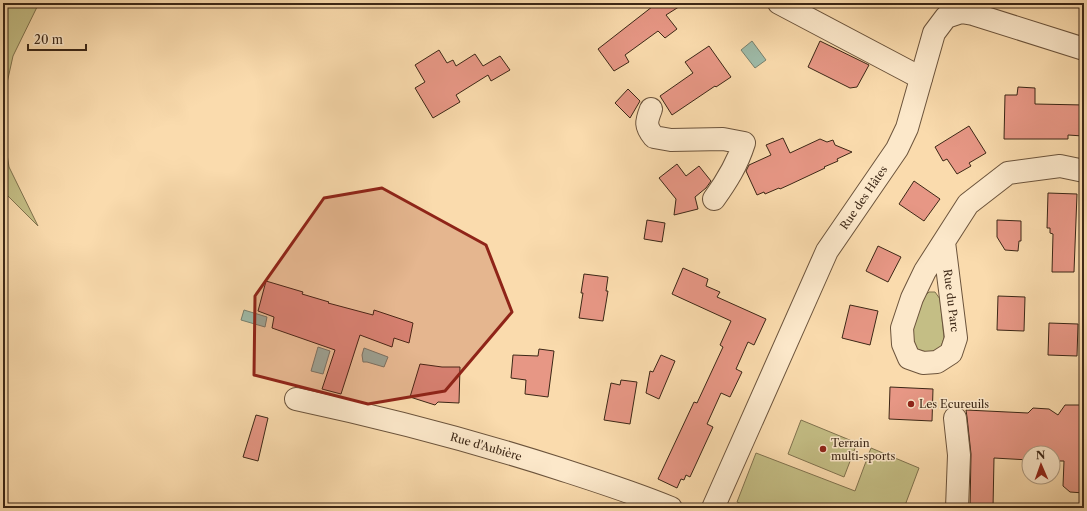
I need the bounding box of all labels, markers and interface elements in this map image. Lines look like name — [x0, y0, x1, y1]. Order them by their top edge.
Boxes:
scale bar — [28, 26, 86, 52]
text: 20 m — [34, 32, 63, 47]
street label: Rue des Hâtes — [837, 163, 891, 232]
street label: Rue du Parc — [940, 268, 962, 333]
place label: Les Ecureuils — [919, 397, 989, 411]
marker: Les Ecureuils — [906, 399, 916, 409]
street label: Rue d'Aubière — [449, 430, 524, 464]
place label: Terrain multi-sports — [831, 436, 895, 463]
marker: Terrain multi-sports — [818, 444, 828, 454]
north arrow — [1021, 445, 1061, 485]
text: N — [1036, 448, 1046, 462]

